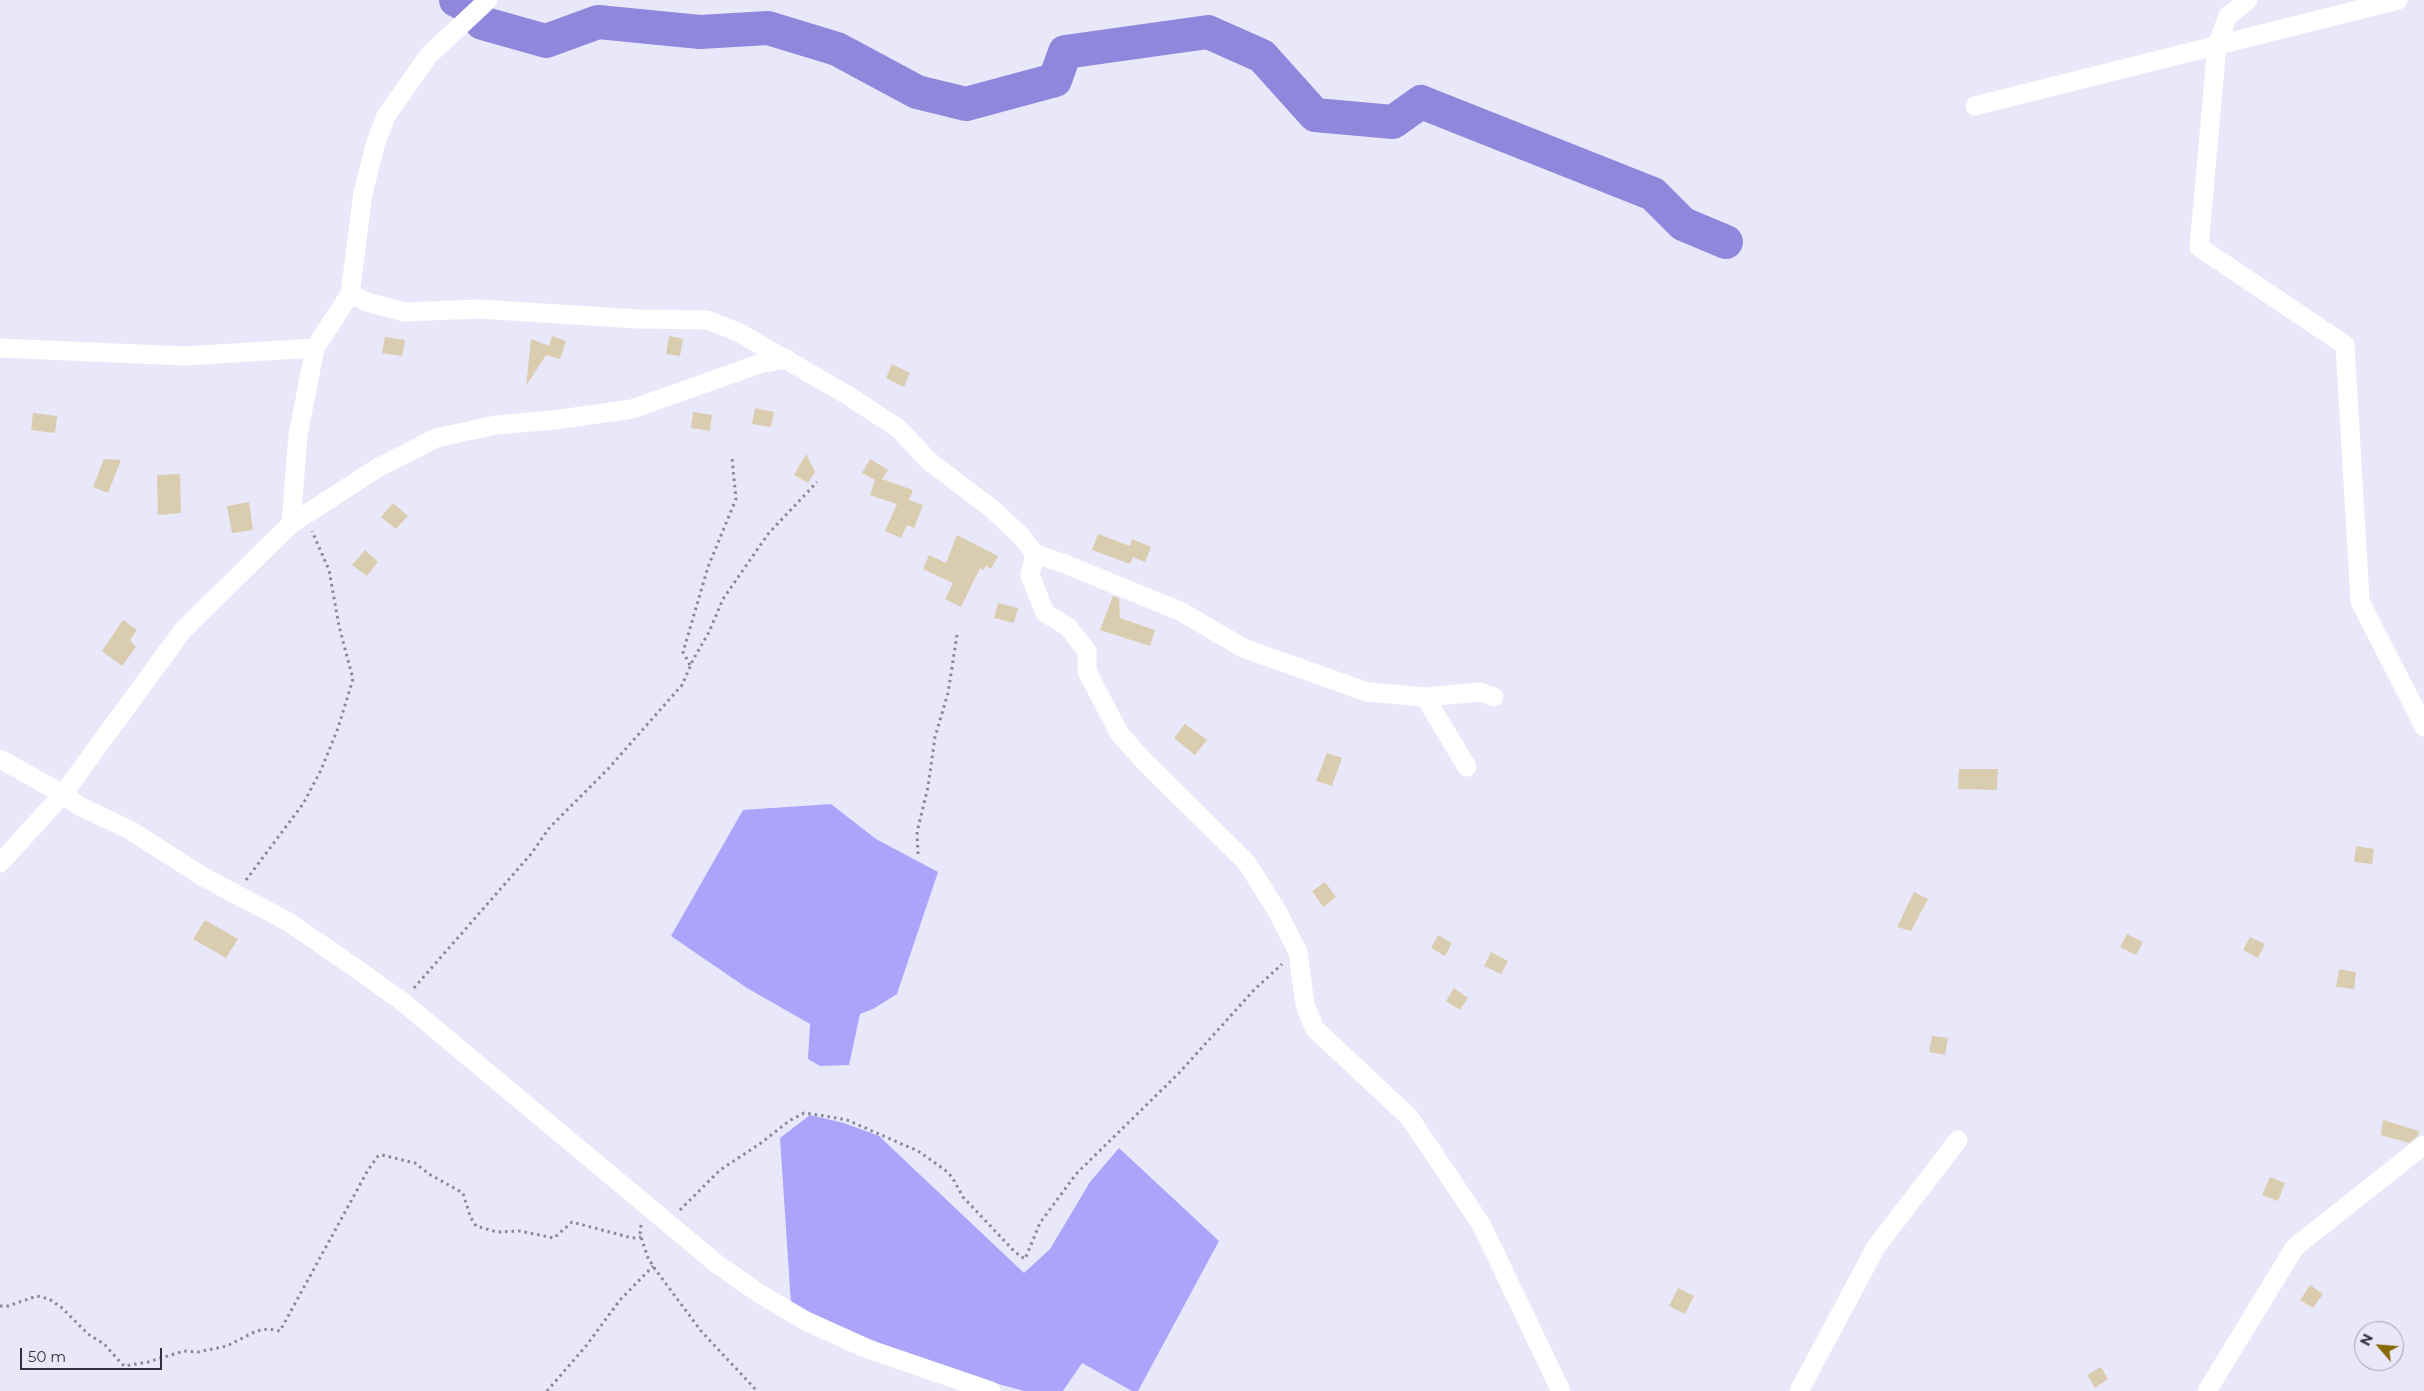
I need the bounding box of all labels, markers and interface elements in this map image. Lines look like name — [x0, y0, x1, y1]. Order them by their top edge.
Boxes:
north arrow — [2354, 1321, 2404, 1371]
text: N — [2356, 1331, 2377, 1349]
scale bar — [22, 1338, 165, 1370]
text: 50 m — [28, 1347, 66, 1366]

